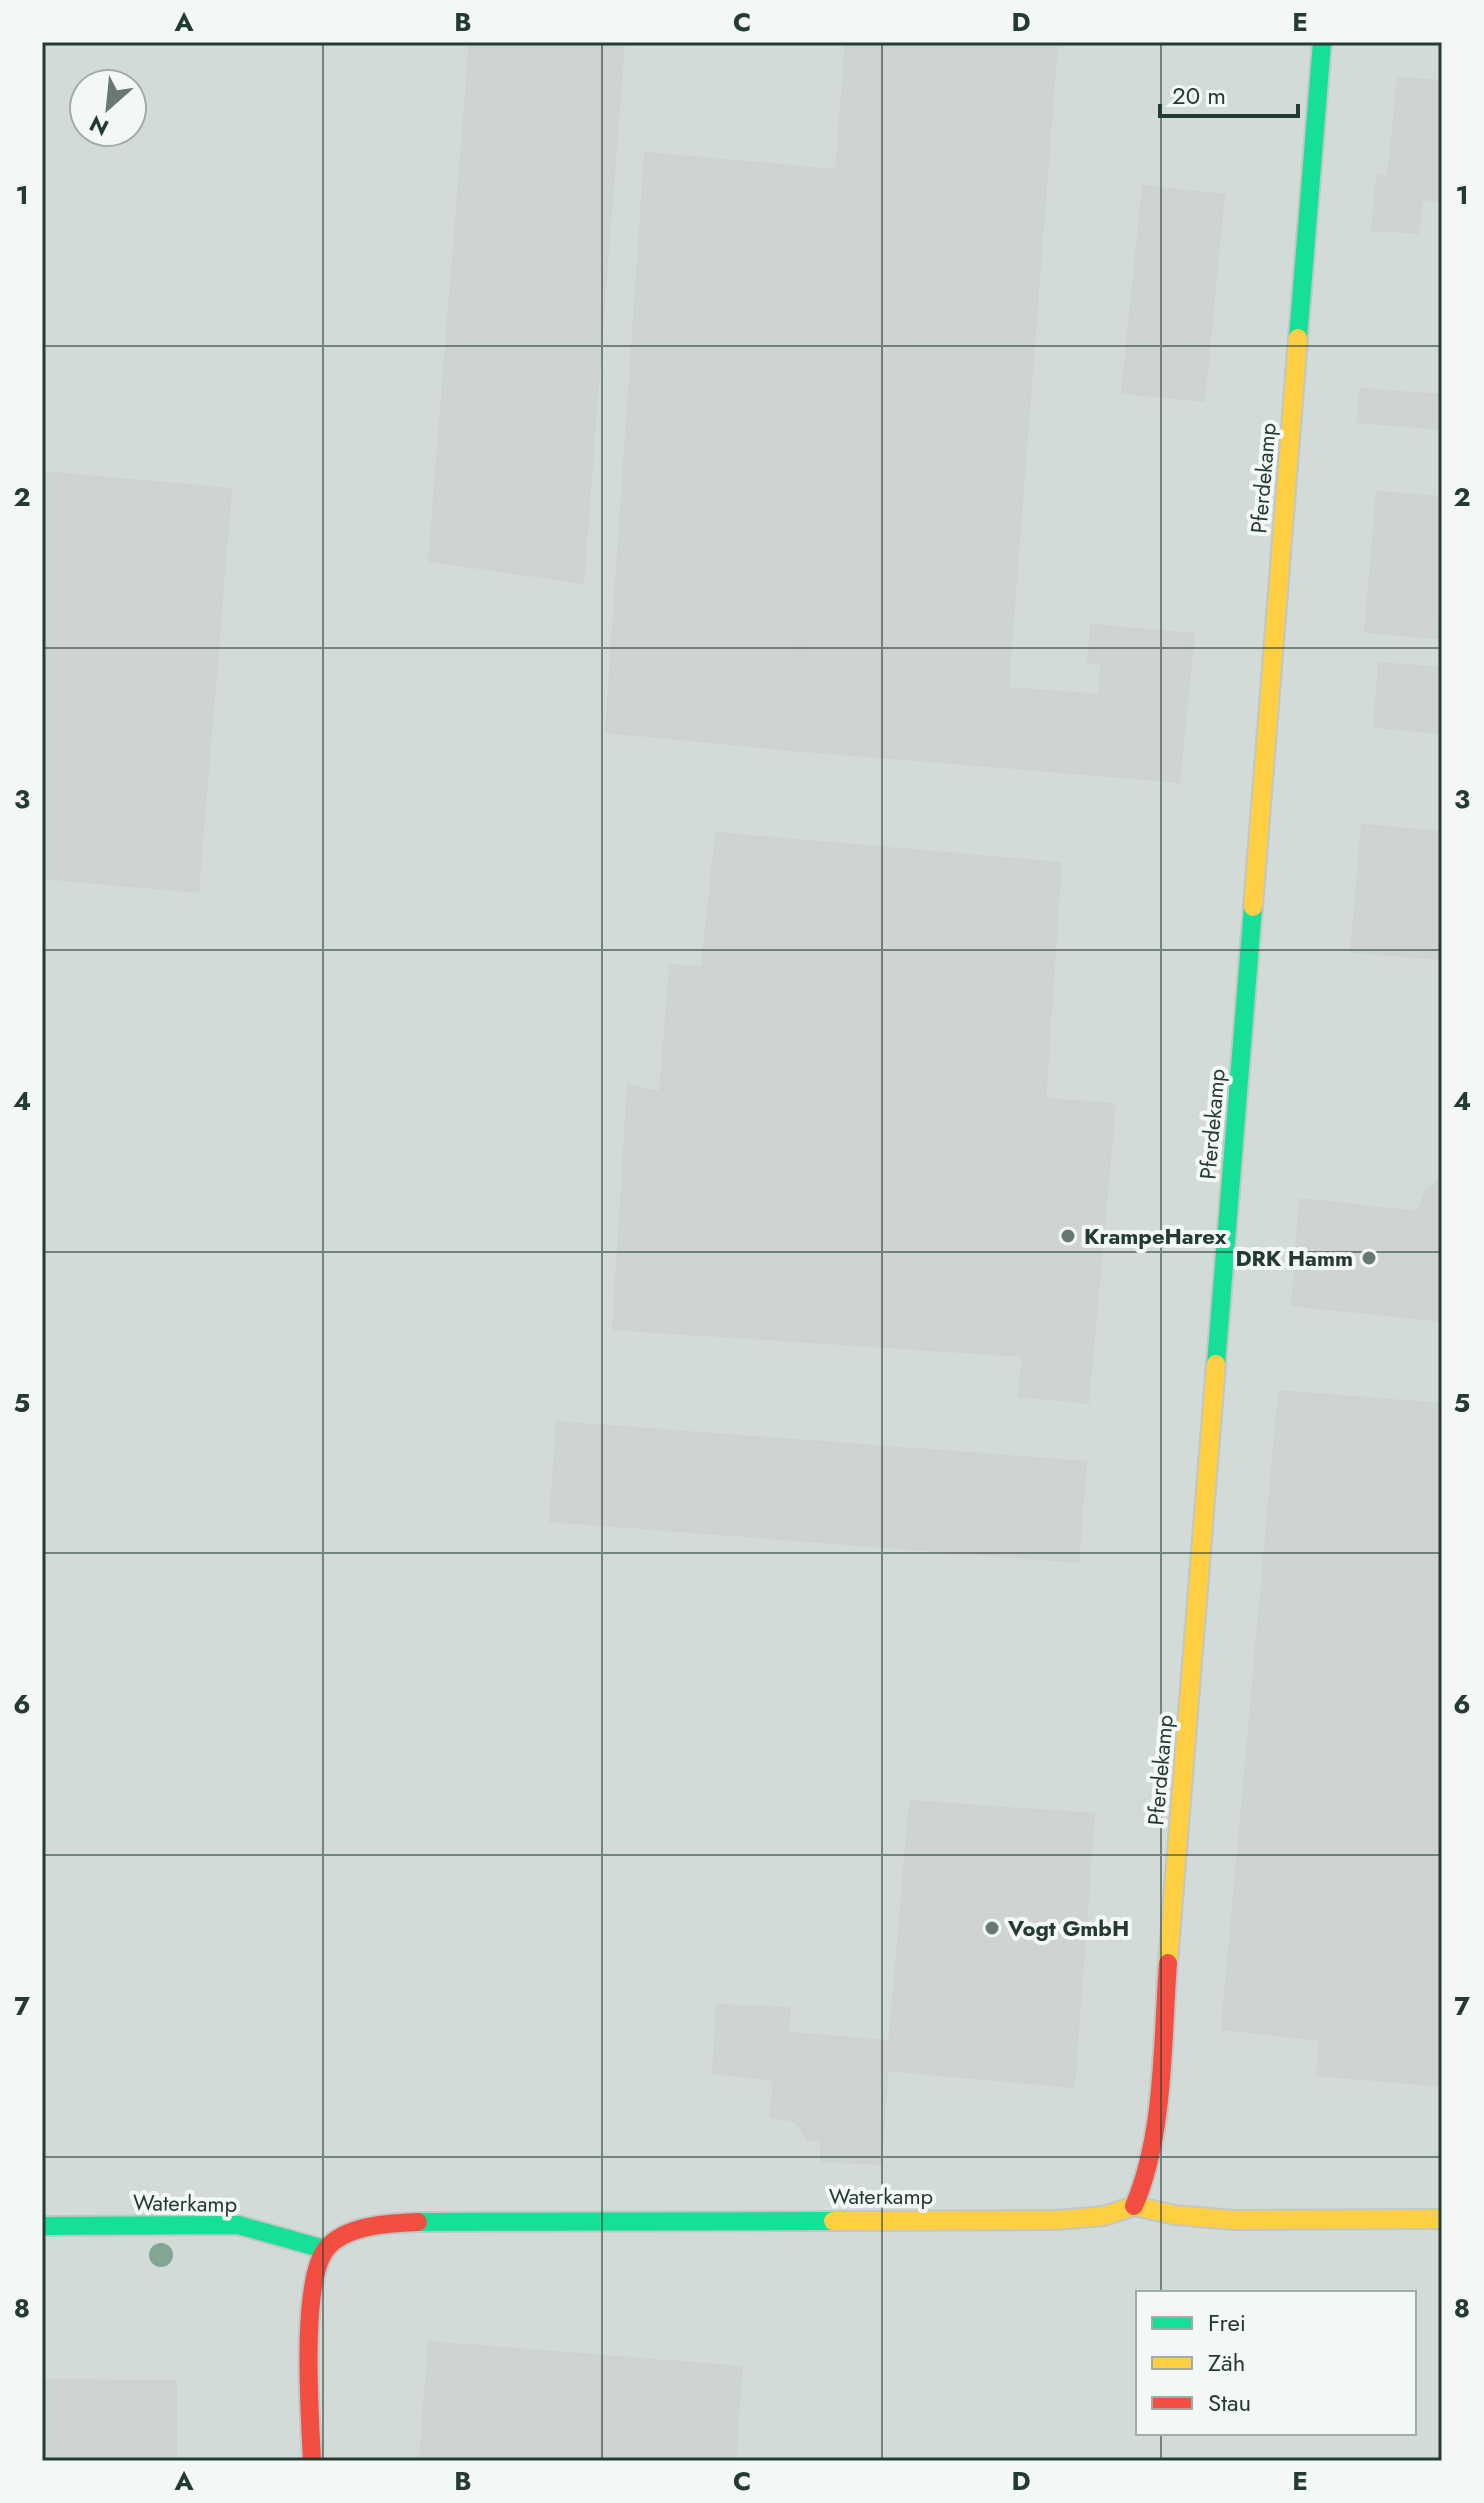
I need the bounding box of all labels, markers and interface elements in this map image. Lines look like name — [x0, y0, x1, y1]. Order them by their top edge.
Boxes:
text: A — [173, 3, 194, 41]
text: B — [454, 3, 472, 41]
text: C — [733, 3, 751, 41]
text: D — [1011, 3, 1031, 41]
text: E — [1292, 3, 1308, 41]
north arrow — [68, 68, 148, 148]
scale bar — [1160, 68, 1298, 118]
text: 20 m — [1172, 78, 1226, 113]
text: N — [84, 108, 114, 144]
text: 1 — [15, 176, 29, 214]
text: 1 — [1455, 176, 1469, 214]
street label: Pferdekamp — [1242, 421, 1284, 535]
text: 2 — [13, 478, 31, 516]
text: 2 — [1453, 478, 1471, 516]
text: 3 — [14, 780, 30, 818]
text: 3 — [1454, 780, 1470, 818]
street label: Pferdekamp — [1191, 1067, 1233, 1181]
text: 4 — [13, 1082, 31, 1120]
text: 4 — [1453, 1082, 1471, 1120]
place label: KrampeHarex — [1084, 1220, 1227, 1252]
marker: KrampeHarex — [1059, 1227, 1077, 1245]
place label: DRK Hamm — [1235, 1242, 1353, 1274]
marker: DRK Hamm — [1360, 1249, 1378, 1267]
text: 5 — [14, 1384, 30, 1422]
text: 5 — [1454, 1384, 1470, 1422]
text: 6 — [13, 1685, 31, 1723]
text: 6 — [1453, 1685, 1471, 1723]
street label: Pferdekamp — [1139, 1713, 1181, 1827]
place label: Vogt GmbH — [1007, 1912, 1129, 1944]
marker: Vogt GmbH — [983, 1919, 1001, 1937]
text: 7 — [14, 1987, 30, 2025]
text: 7 — [1454, 1987, 1470, 2025]
street label: Waterkamp — [829, 2180, 933, 2212]
street label: Waterkamp — [133, 2186, 237, 2220]
text: 8 — [14, 2289, 30, 2327]
text: 8 — [1454, 2289, 1470, 2327]
legend — [1136, 2291, 1416, 2435]
text: Frei — [1208, 2305, 1246, 2340]
text: Zäh — [1208, 2345, 1245, 2380]
text: Stau — [1208, 2385, 1251, 2420]
text: A — [173, 2462, 194, 2500]
text: B — [454, 2462, 472, 2500]
text: C — [733, 2462, 751, 2500]
text: D — [1011, 2462, 1031, 2500]
text: E — [1292, 2462, 1308, 2500]

